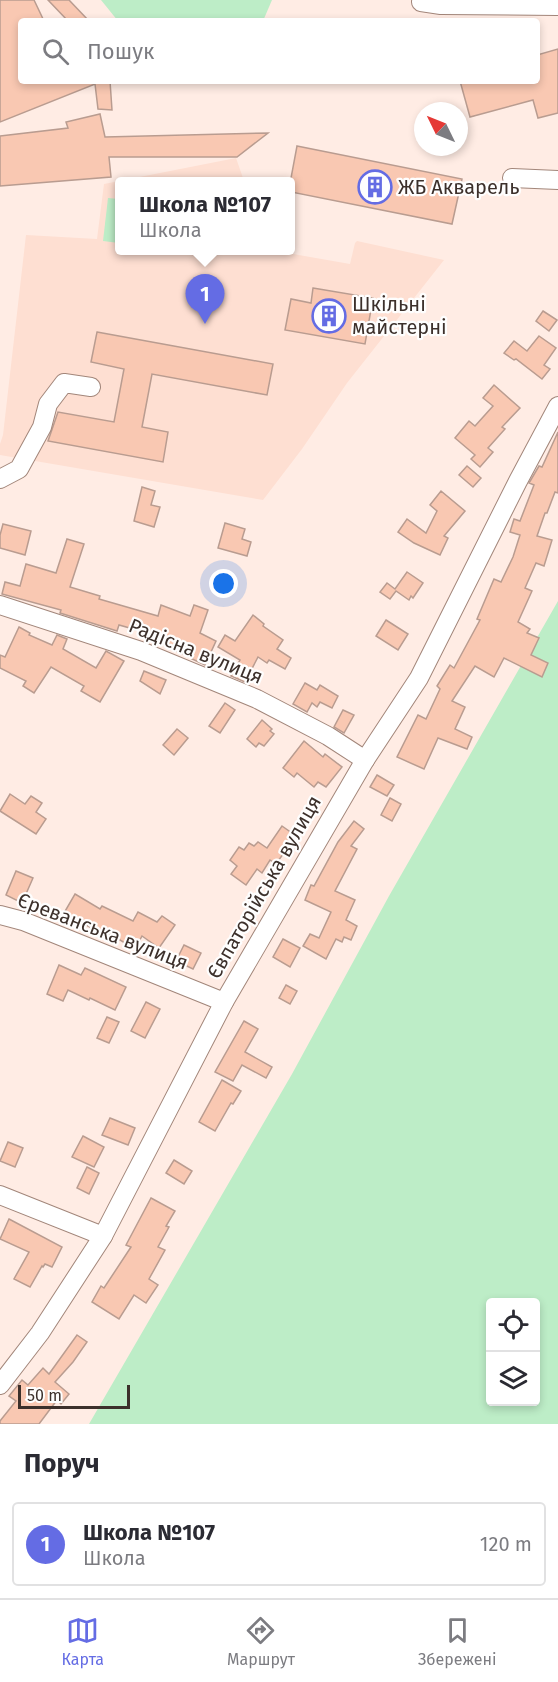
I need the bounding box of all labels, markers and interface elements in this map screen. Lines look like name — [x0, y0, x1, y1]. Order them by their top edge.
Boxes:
search box — [18, 18, 540, 84]
icon: search — [39, 35, 72, 68]
text: Пошук — [87, 38, 154, 65]
north arrow — [414, 102, 468, 156]
building icon: ЖБ Акварель — [357, 169, 393, 205]
place label: ЖБ Акварель — [398, 175, 520, 199]
popup — [115, 177, 295, 255]
text: Школа №107 — [139, 191, 271, 218]
text: Школа — [139, 218, 202, 242]
pin: 1 — [186, 274, 224, 324]
place label: Шкільні майстерні — [352, 292, 447, 339]
building icon: Шкільні майстерні — [311, 298, 347, 334]
your location — [209, 569, 238, 598]
street label: Радісна вулиця — [125, 613, 267, 689]
street label: Євпаторійська вулиця — [202, 791, 326, 983]
street label: Єреванська вулиця — [14, 887, 192, 975]
map controls — [486, 1298, 540, 1406]
button: locate — [486, 1298, 540, 1352]
button: layers — [486, 1352, 540, 1406]
scale bar — [18, 1382, 130, 1410]
text: 50 m — [27, 1386, 62, 1405]
text: Поруч — [24, 1448, 100, 1479]
text: Школа №107 — [83, 1519, 215, 1546]
text: 1 — [41, 1532, 50, 1556]
text: 120 m — [480, 1532, 532, 1556]
text: Школа — [83, 1546, 146, 1570]
tab: Карта — [62, 1614, 104, 1669]
tab: Маршрут — [227, 1614, 295, 1669]
tab: Збережені — [418, 1614, 496, 1669]

